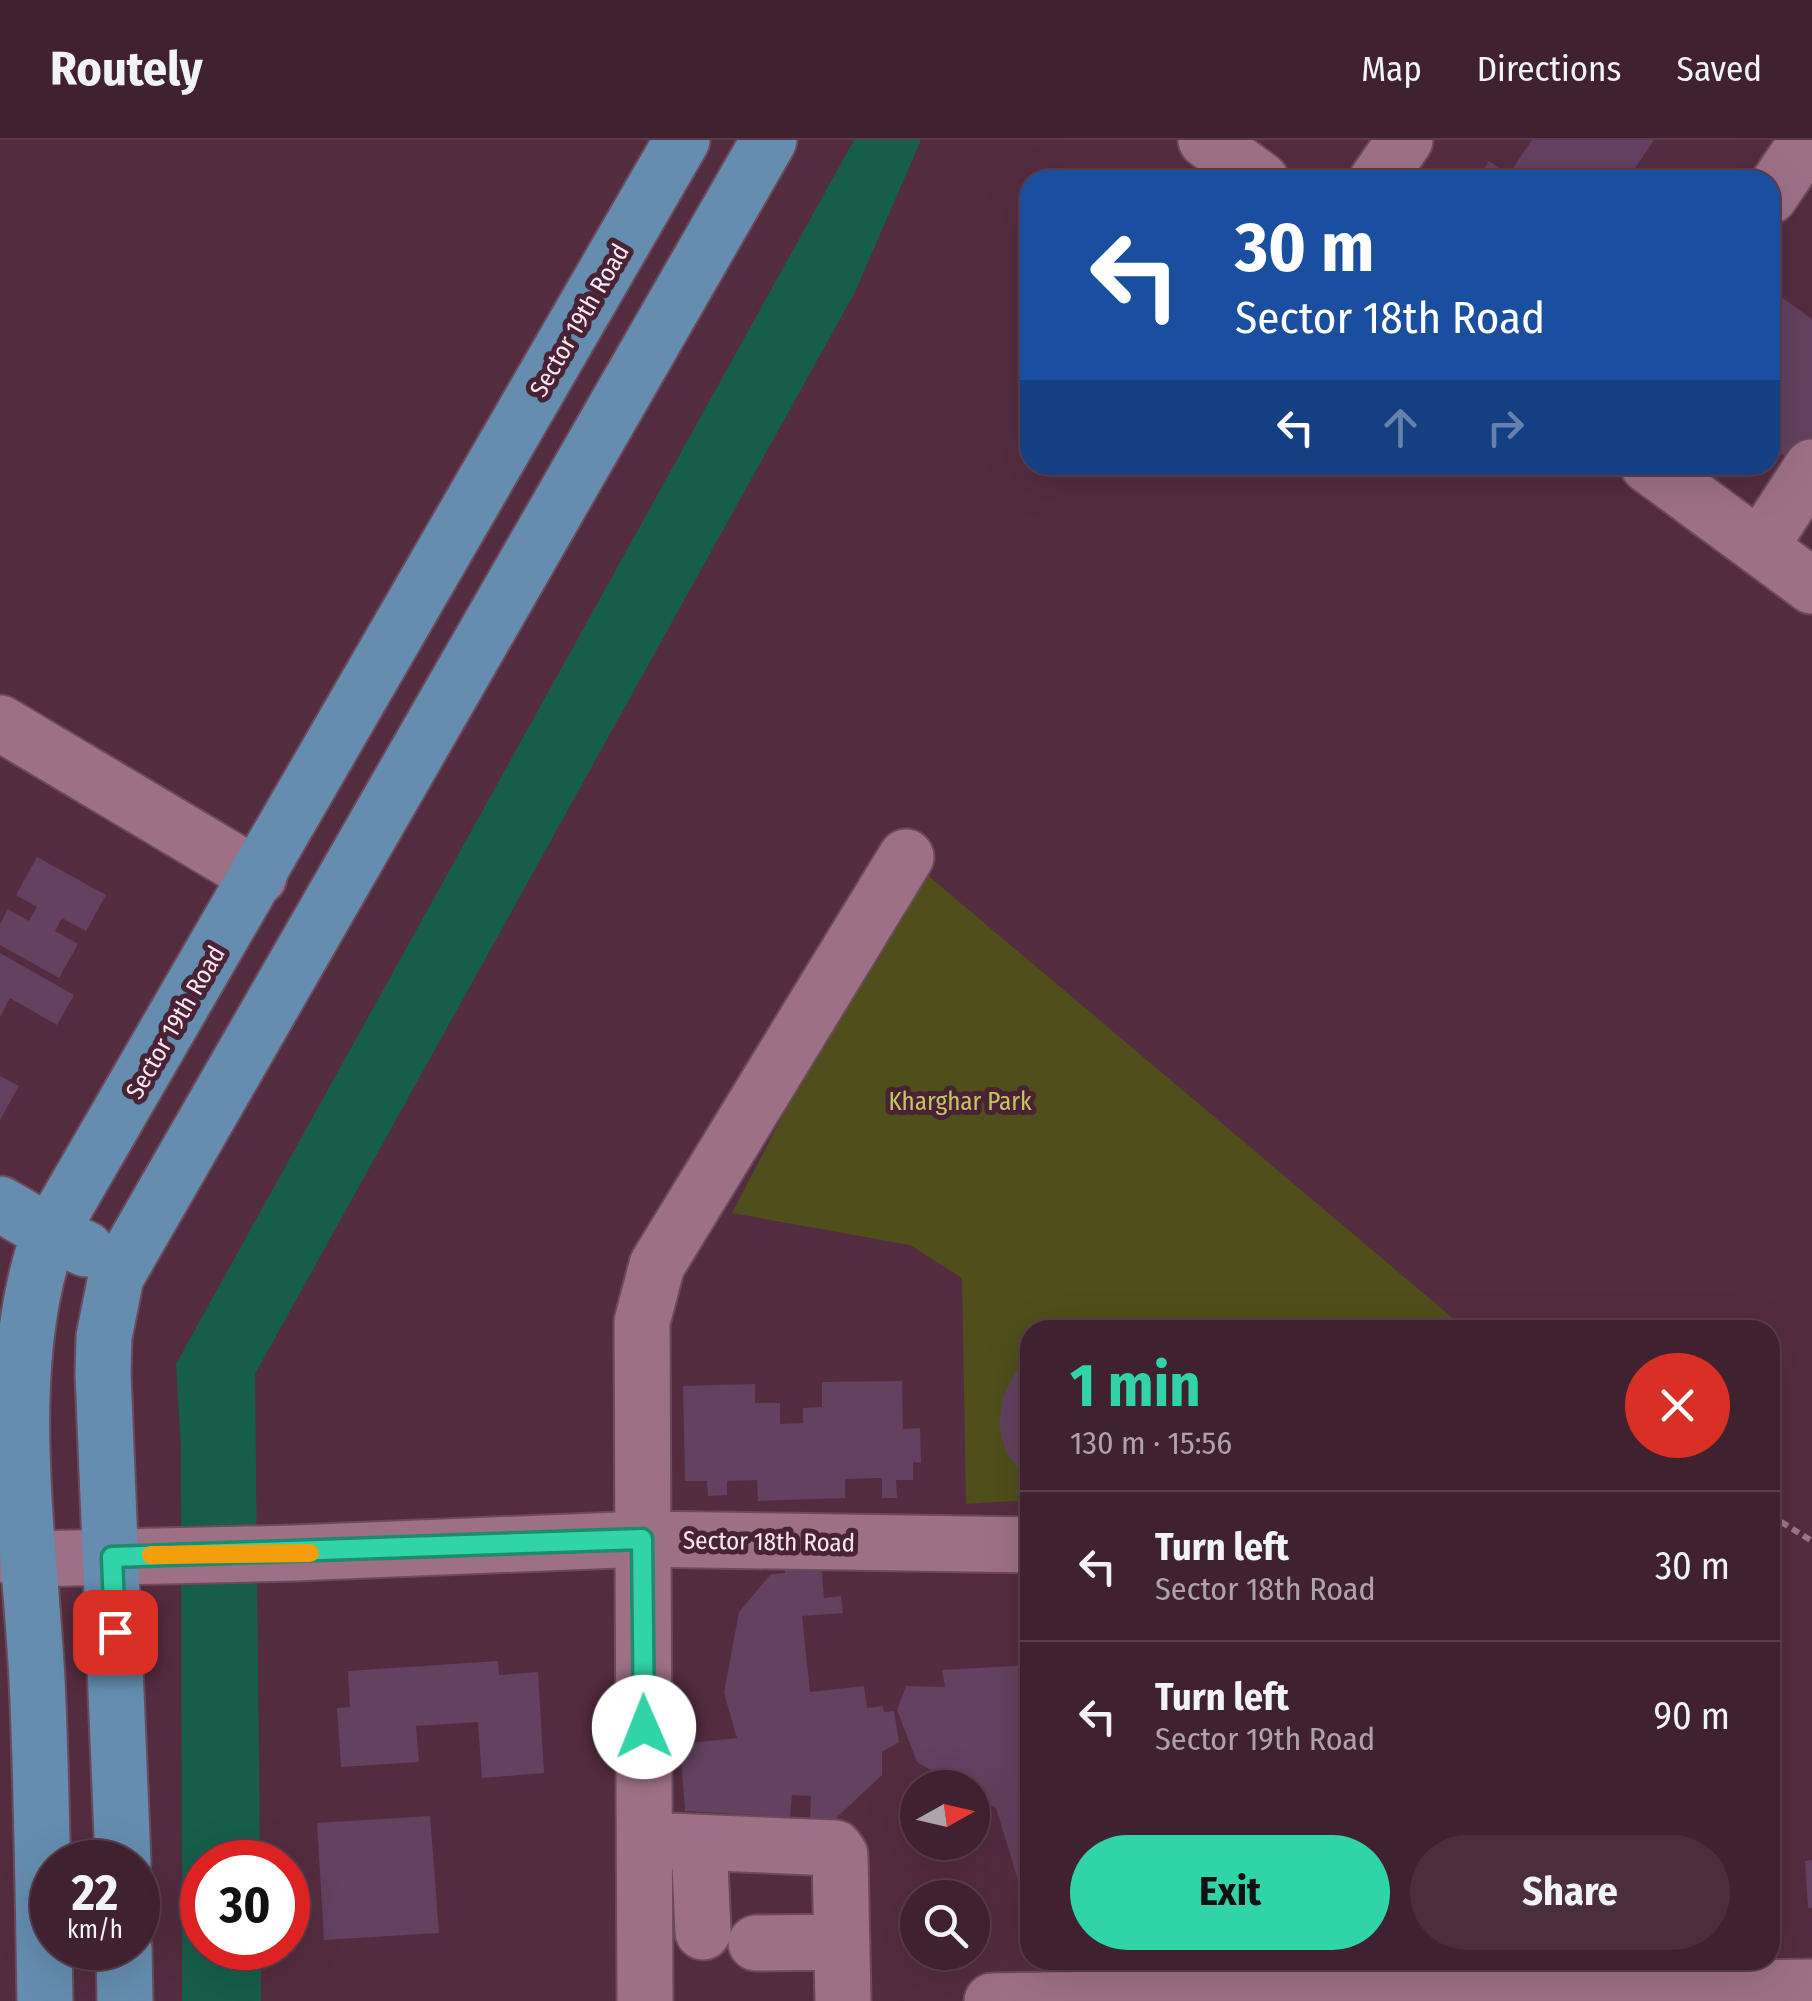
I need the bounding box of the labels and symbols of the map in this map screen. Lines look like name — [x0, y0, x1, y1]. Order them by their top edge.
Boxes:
street label: Sector 19th Road — [524, 239, 636, 402]
street label: Sector 19th Road — [120, 941, 232, 1104]
park label: Kharghar Park — [888, 1087, 1032, 1117]
street label: Sector 18th Road — [683, 1525, 855, 1559]
pin — [73, 1590, 158, 1675]
position arrow — [592, 1675, 696, 1779]
north arrow — [900, 1770, 990, 1860]
speed limit sign: 30 — [180, 1840, 310, 1970]

